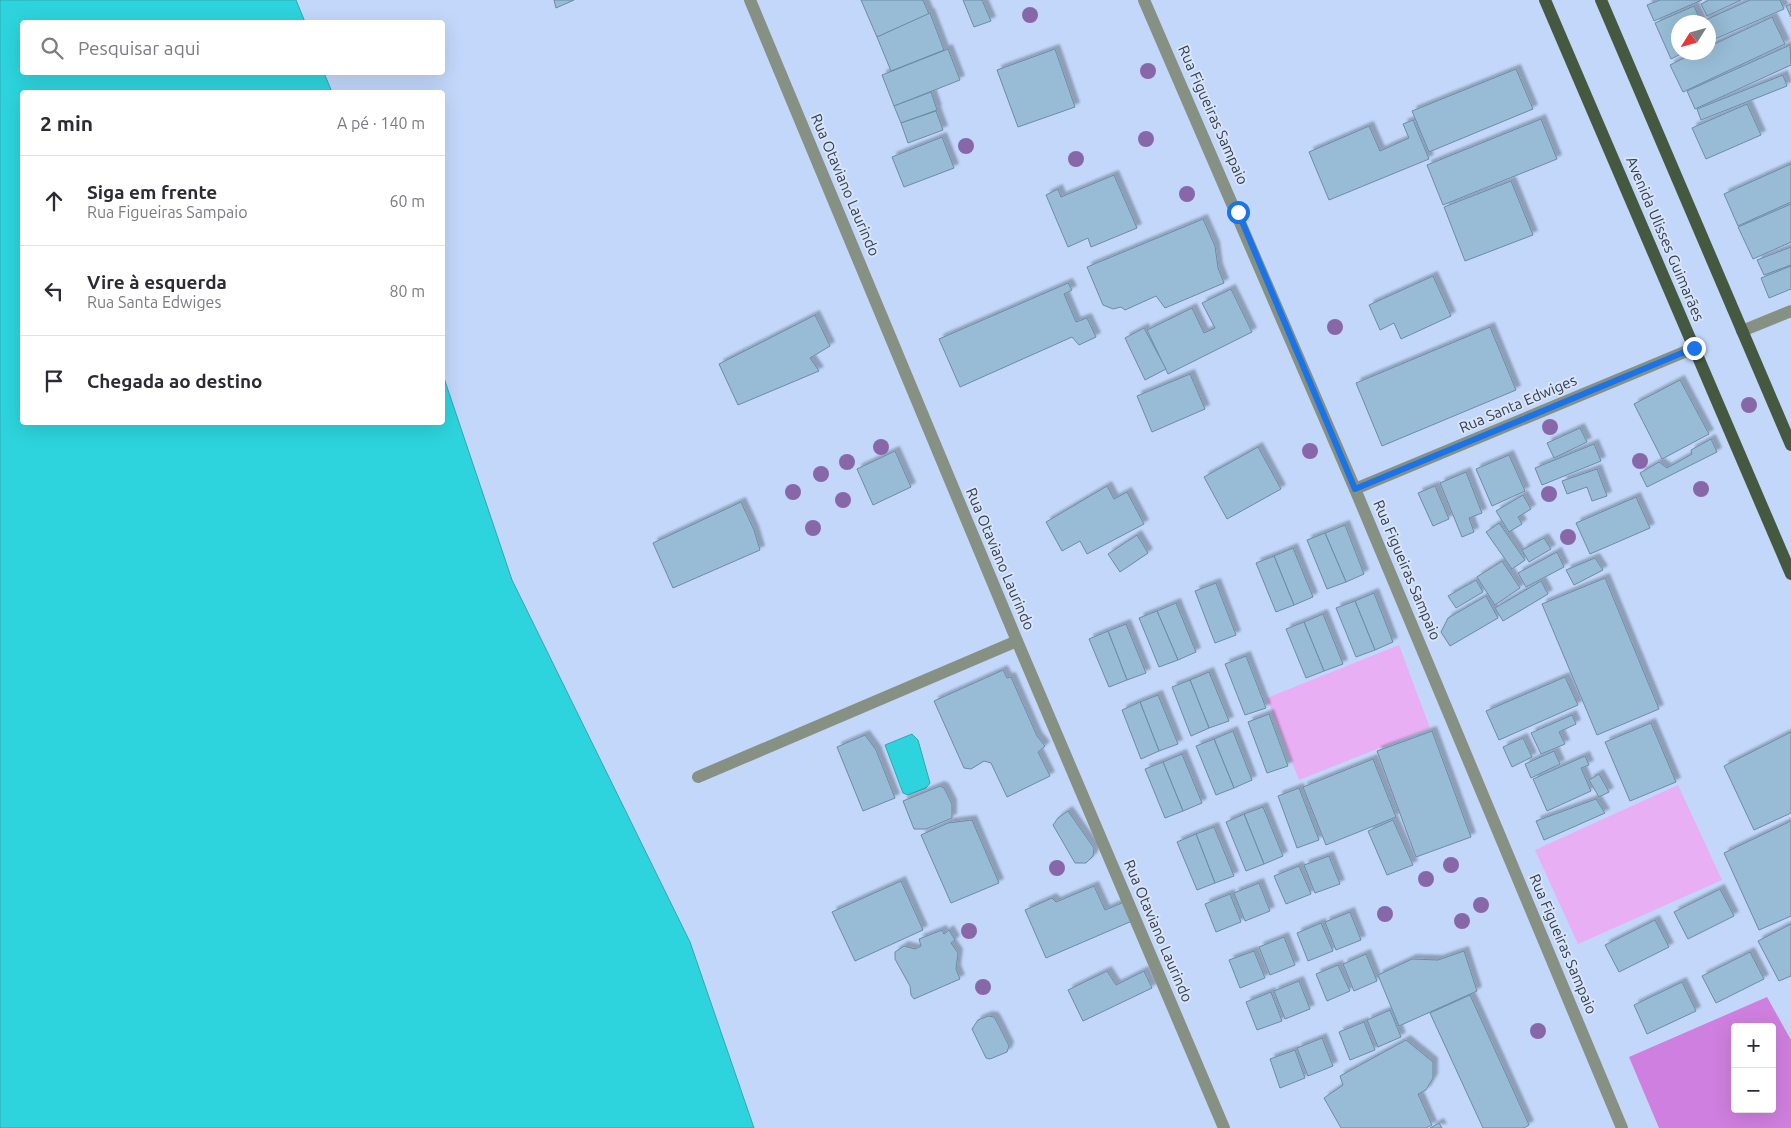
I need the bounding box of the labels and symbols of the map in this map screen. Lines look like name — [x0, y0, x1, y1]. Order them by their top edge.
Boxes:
north arrow — [1671, 15, 1716, 60]
street label: Rua Figueiras Sampaio — [1175, 43, 1252, 187]
street label: Rua Otaviano Laurindo — [808, 111, 883, 259]
street label: Avenida Ulisses Guimarães — [1623, 154, 1708, 324]
route start — [1227, 201, 1250, 224]
route end — [1683, 337, 1706, 360]
street label: Rua Santa Edwiges — [1456, 371, 1579, 436]
street label: Rua Otaviano Laurindo — [963, 485, 1038, 633]
street label: Rua Figueiras Sampaio — [1370, 497, 1445, 642]
street label: Rua Otaviano Laurindo — [1121, 857, 1196, 1005]
street label: Rua Figueiras Sampaio — [1526, 871, 1601, 1016]

